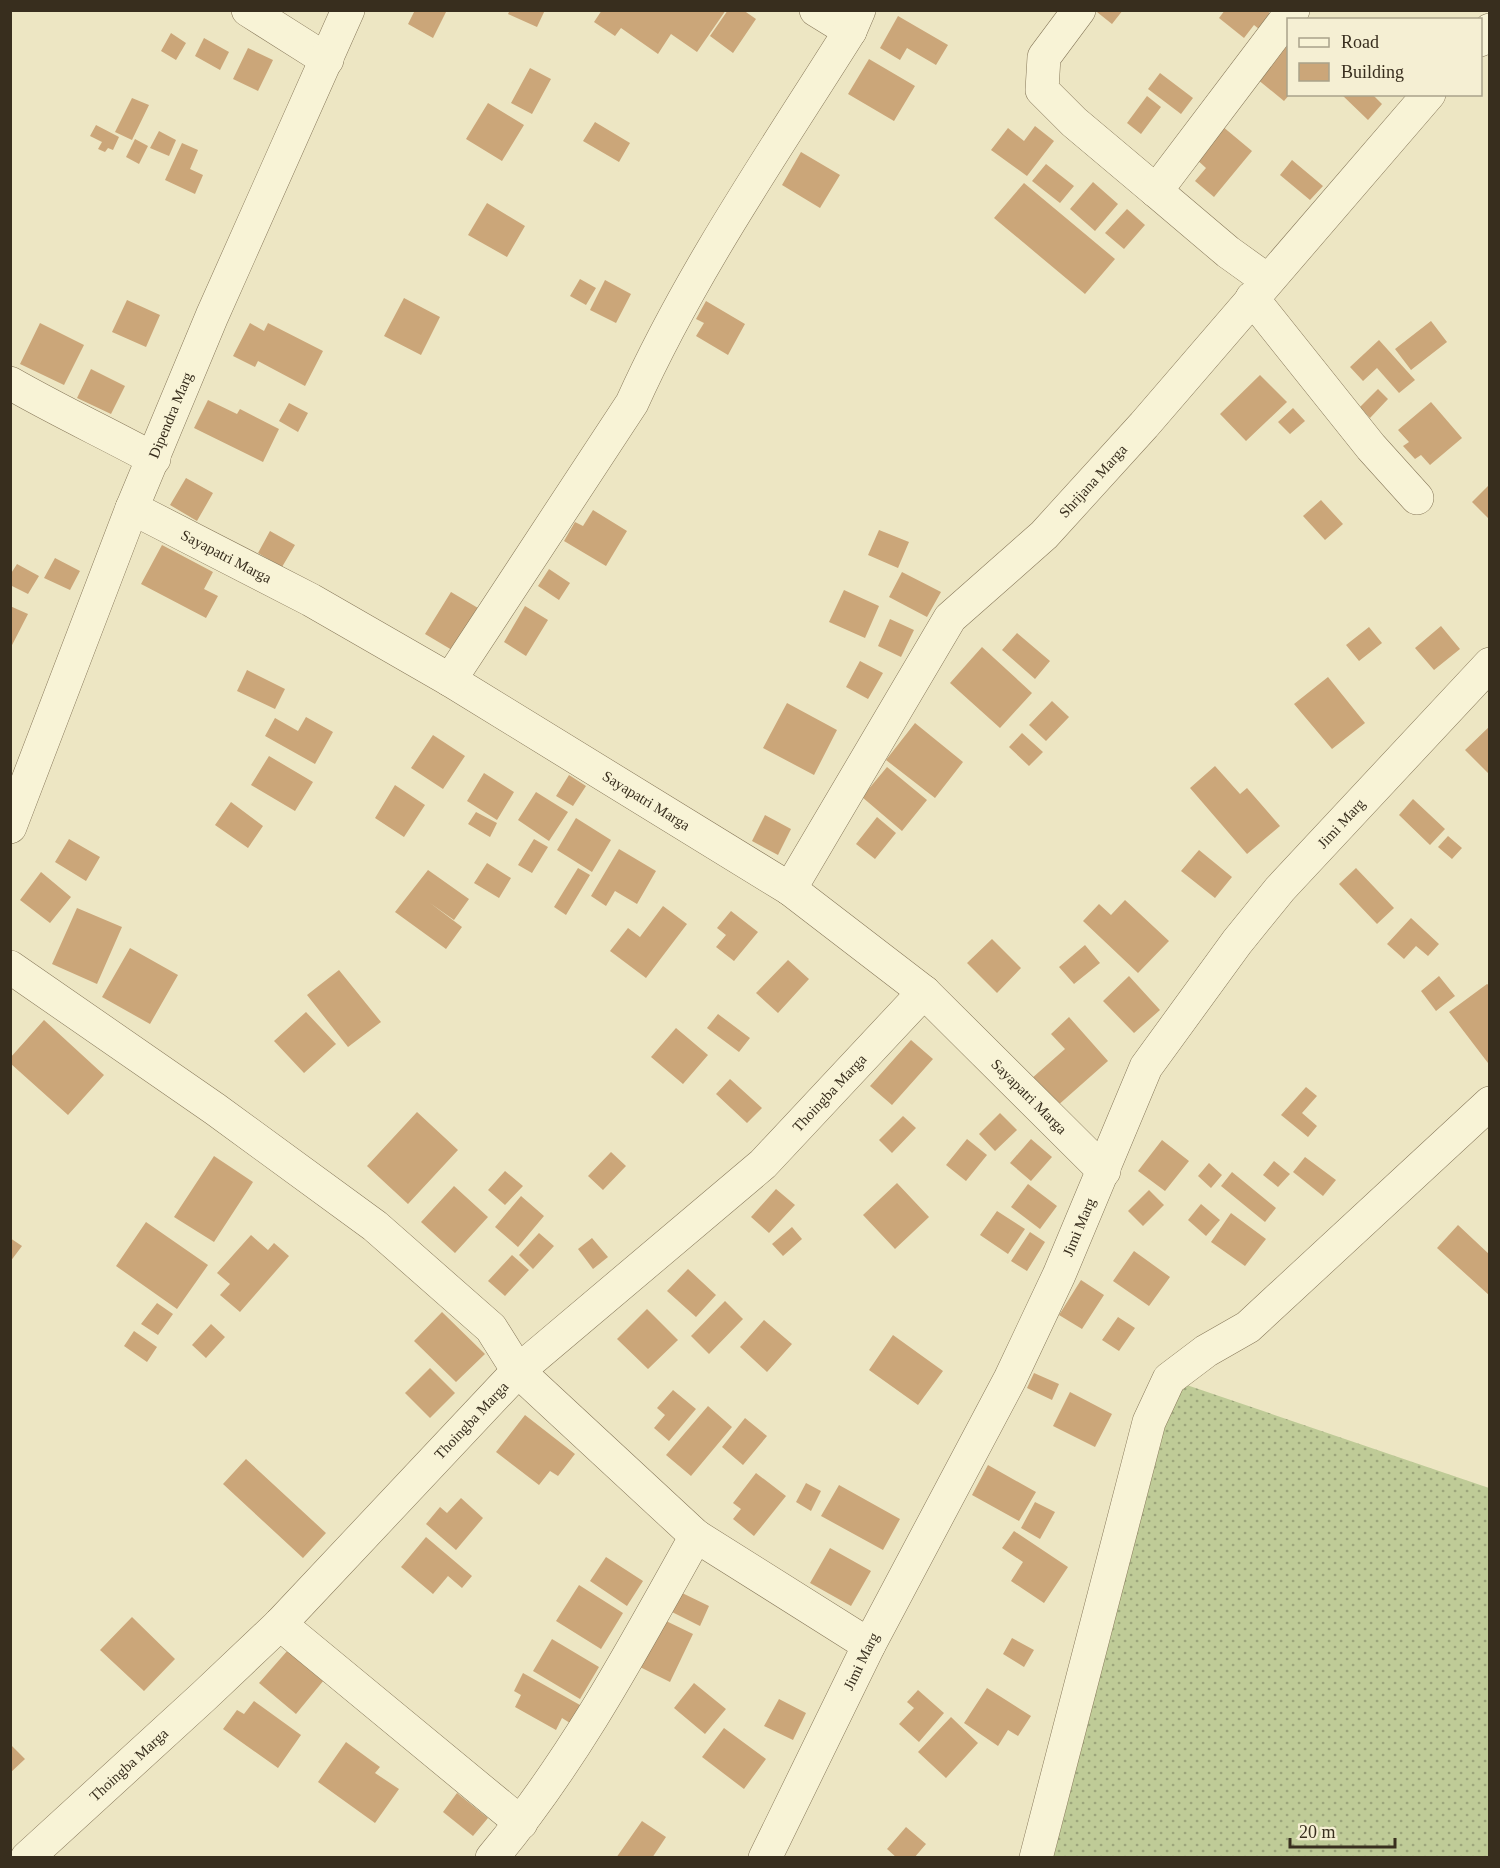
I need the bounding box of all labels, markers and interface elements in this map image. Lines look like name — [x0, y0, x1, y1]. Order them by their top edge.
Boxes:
legend — [1287, 18, 1482, 96]
text: Road — [1341, 32, 1379, 52]
text: Building — [1341, 62, 1404, 82]
street label: Dipendra Marg — [146, 369, 196, 461]
street label: Shrijana Marga — [1056, 441, 1130, 521]
street label: Sayapatri Marga — [178, 527, 274, 586]
street label: Sayapatri Marga — [600, 768, 693, 834]
street label: Jimi Marg — [1314, 795, 1368, 852]
street label: Thoingba Marga — [789, 1051, 870, 1135]
street label: Sayapatri Marga — [988, 1056, 1070, 1137]
street label: Jimi Marg — [1060, 1195, 1099, 1259]
street label: Thoingba Marga — [431, 1378, 512, 1462]
street label: Jimi Marg — [840, 1629, 882, 1693]
street label: Thoingba Marga — [86, 1725, 171, 1805]
scale bar — [1290, 1811, 1395, 1849]
text: 20 m — [1299, 1822, 1336, 1842]

